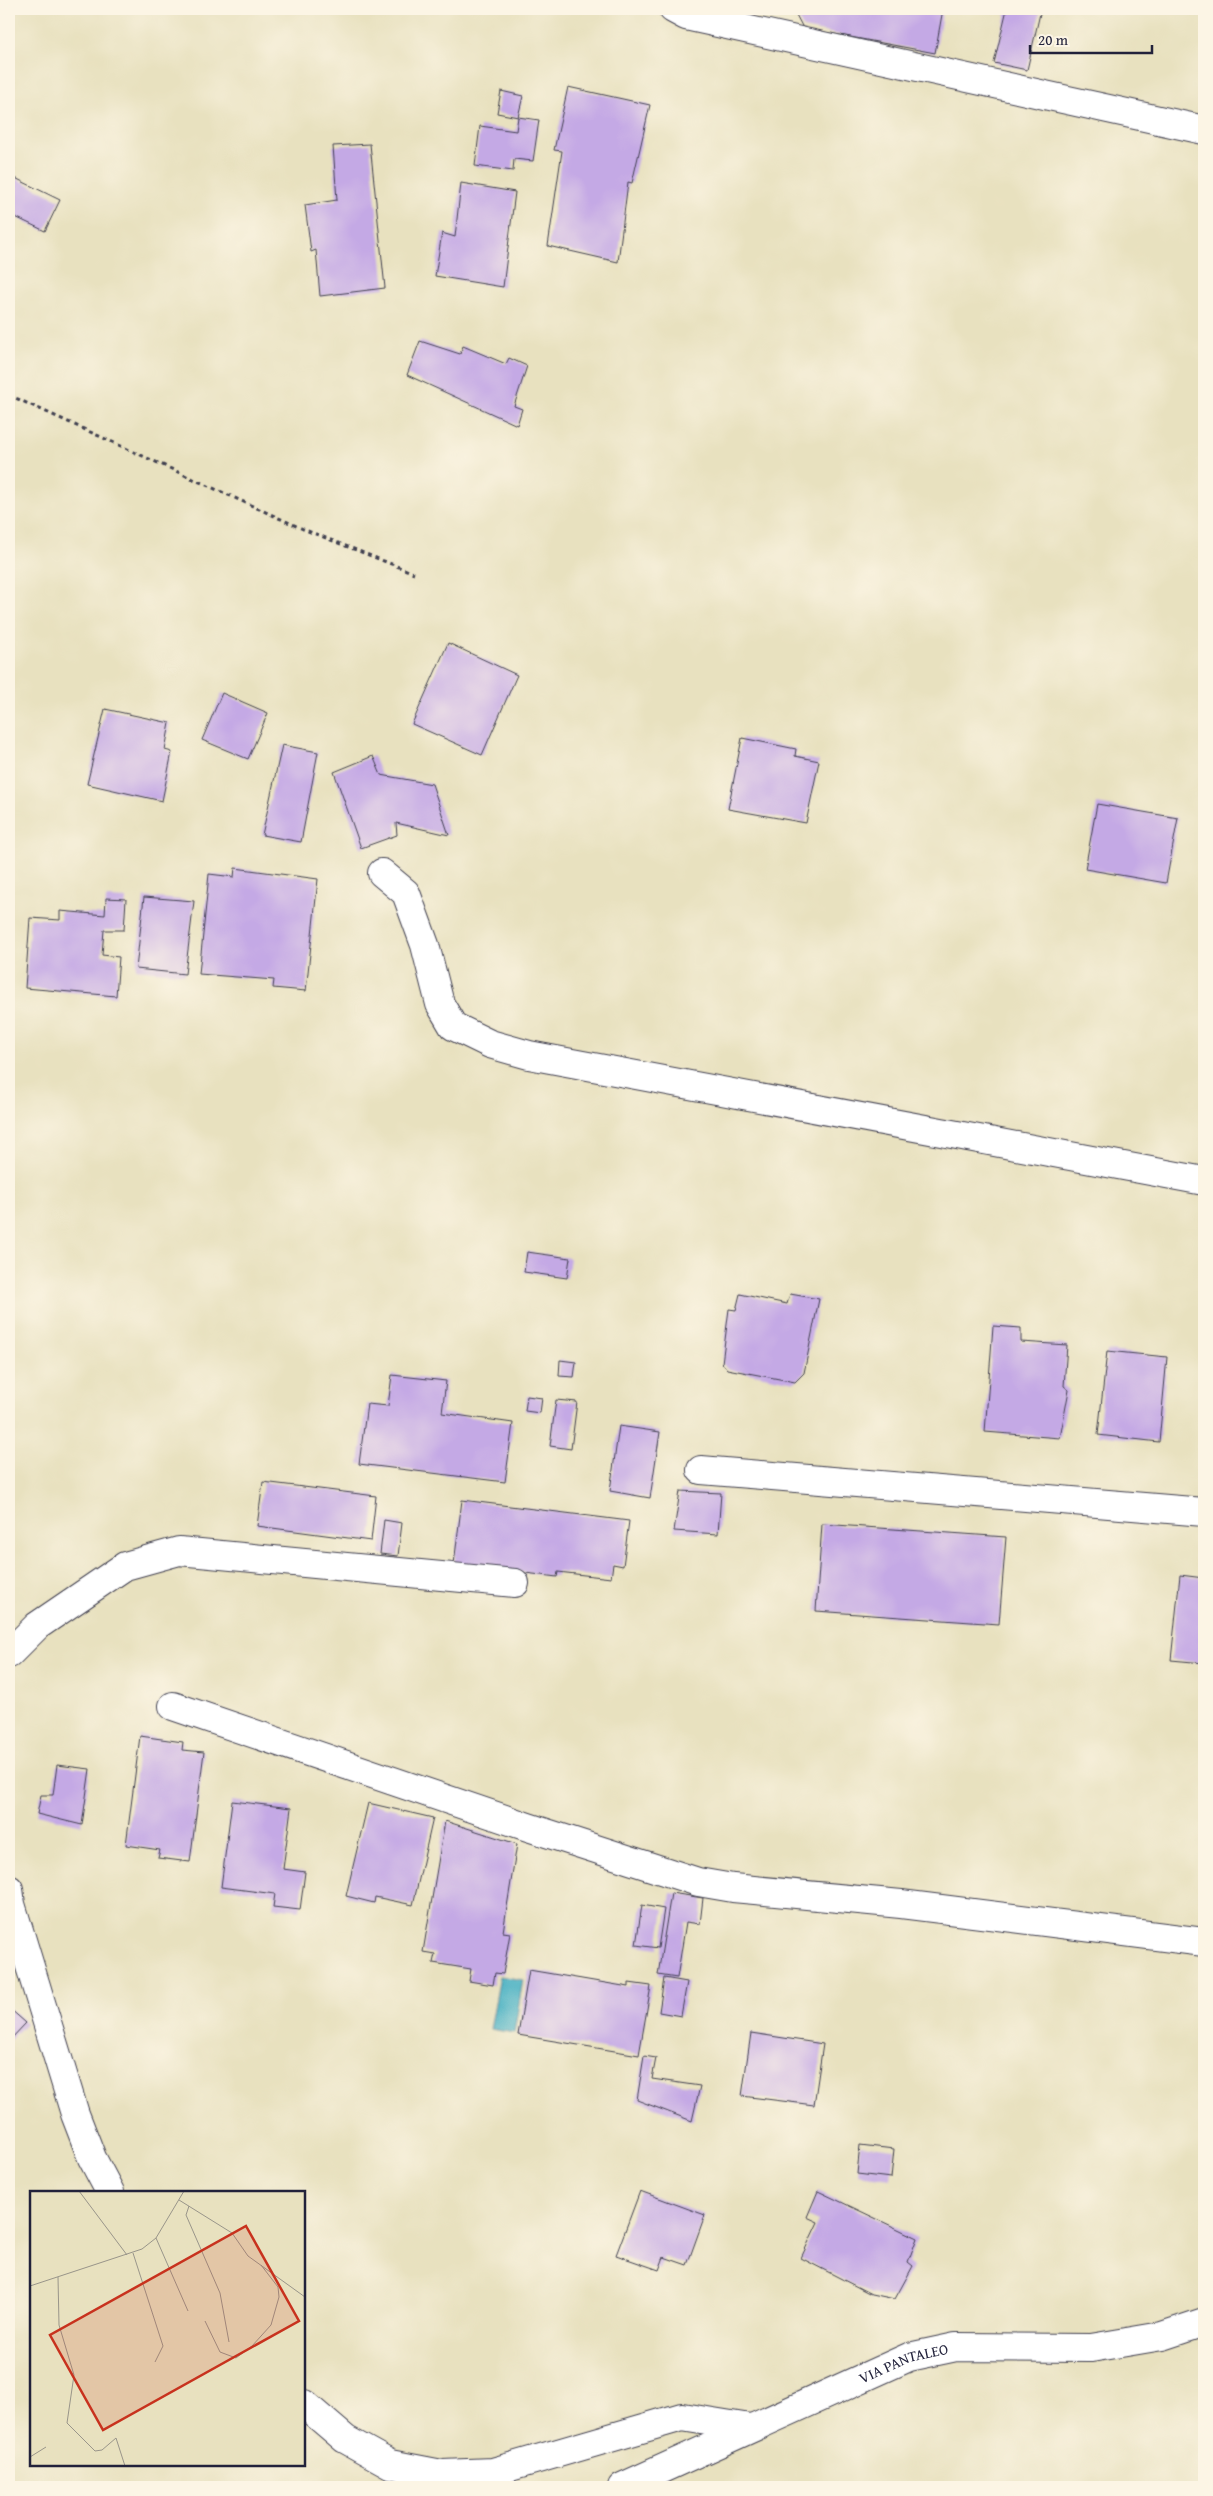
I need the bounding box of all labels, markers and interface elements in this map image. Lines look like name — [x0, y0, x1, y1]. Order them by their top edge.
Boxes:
scale bar — [1030, 22, 1153, 54]
text: 20 m — [1038, 29, 1069, 50]
inset map — [30, 2191, 305, 2466]
street label: VIA PANTALEO — [855, 2338, 950, 2388]

